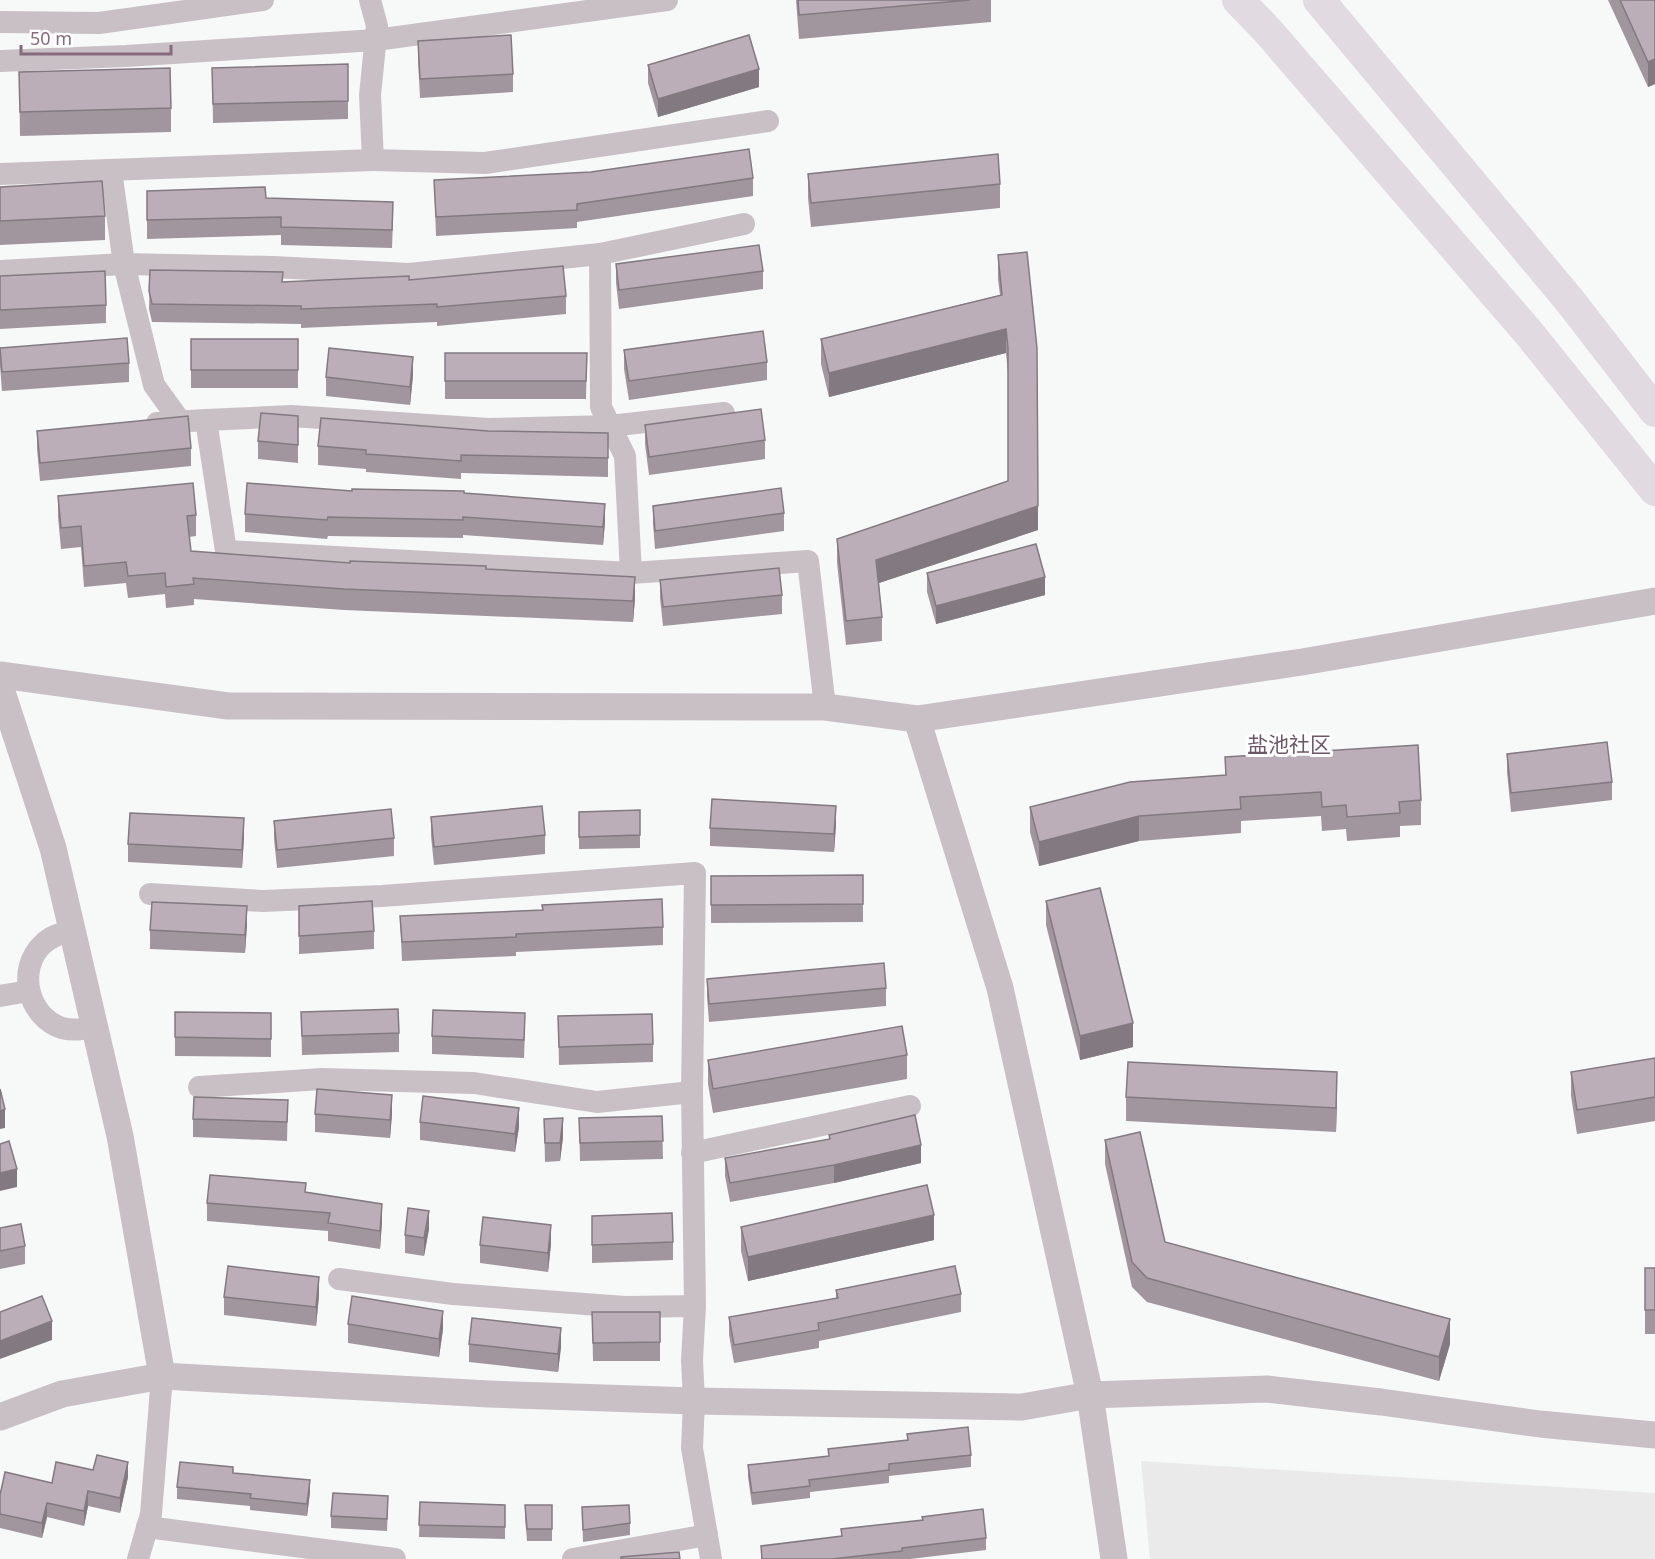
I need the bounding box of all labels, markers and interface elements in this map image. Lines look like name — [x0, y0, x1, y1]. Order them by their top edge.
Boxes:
scale bar — [21, 18, 171, 56]
text: 50 m — [30, 26, 72, 50]
district label: 盐池社区 — [1247, 730, 1331, 758]

